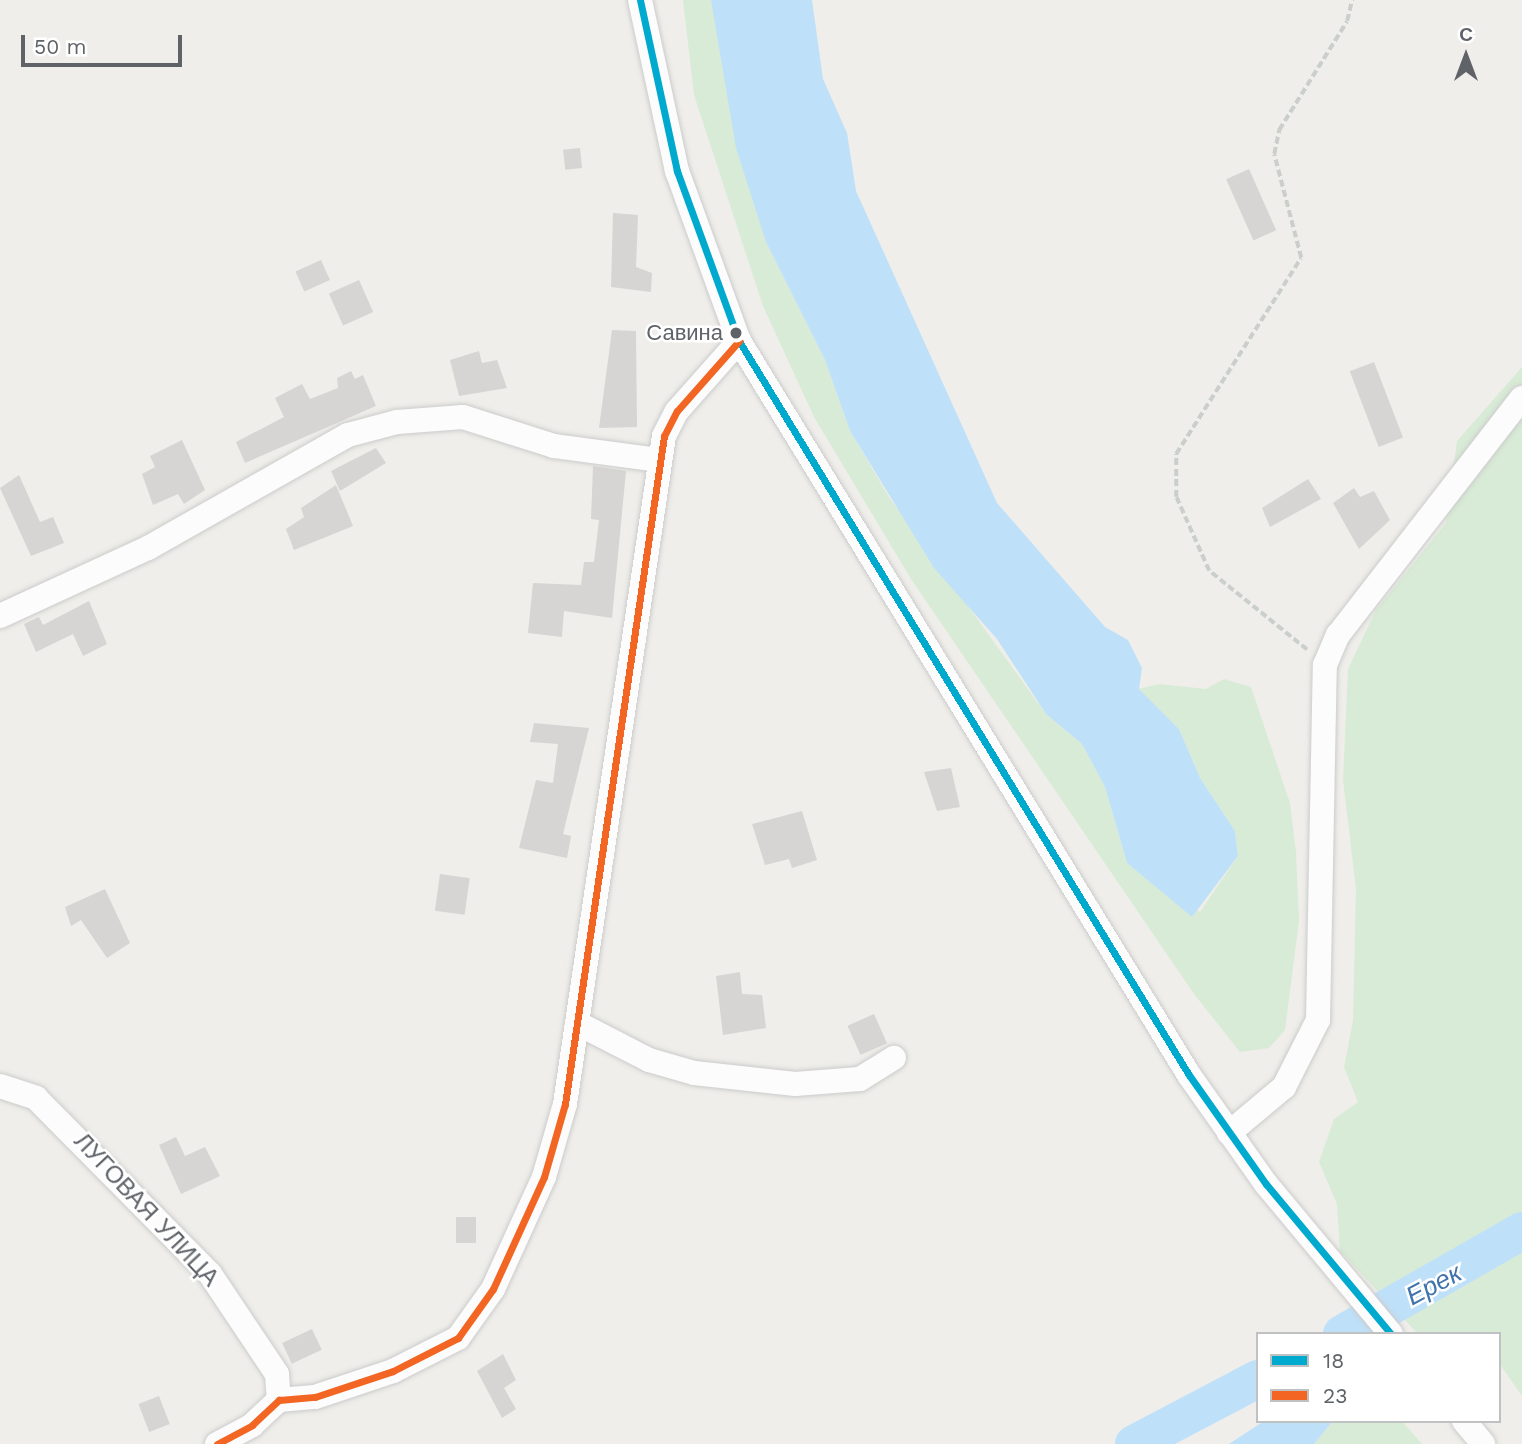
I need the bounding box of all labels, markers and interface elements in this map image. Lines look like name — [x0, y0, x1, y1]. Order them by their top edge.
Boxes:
scale bar — [24, 21, 186, 65]
north arrow — [1431, 21, 1501, 91]
text: С — [1459, 23, 1473, 46]
text: 50 m — [34, 34, 86, 59]
place label: Савина — [646, 320, 723, 346]
marker: Савина — [729, 326, 743, 340]
street label: ЛУГОВАЯ УЛИЦА — [68, 1127, 224, 1293]
water label: Ерек — [1401, 1257, 1467, 1313]
legend — [1256, 1332, 1501, 1423]
text: 18 — [1323, 1348, 1344, 1373]
text: 23 — [1323, 1383, 1348, 1408]

